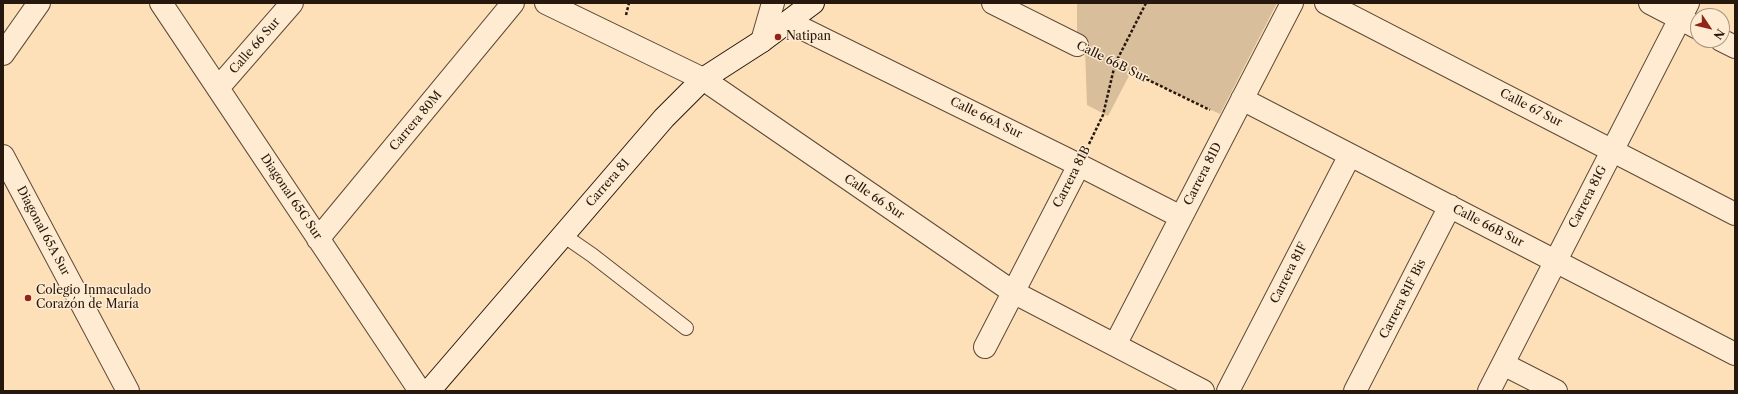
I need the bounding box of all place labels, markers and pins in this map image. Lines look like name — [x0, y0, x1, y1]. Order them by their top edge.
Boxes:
place label: Natipan — [786, 30, 831, 44]
marker: Natipan — [773, 32, 783, 42]
place label: Colegio Inmaculado Corazón de María — [36, 284, 151, 312]
marker: Colegio Inmaculado Corazón de María — [23, 293, 33, 303]

